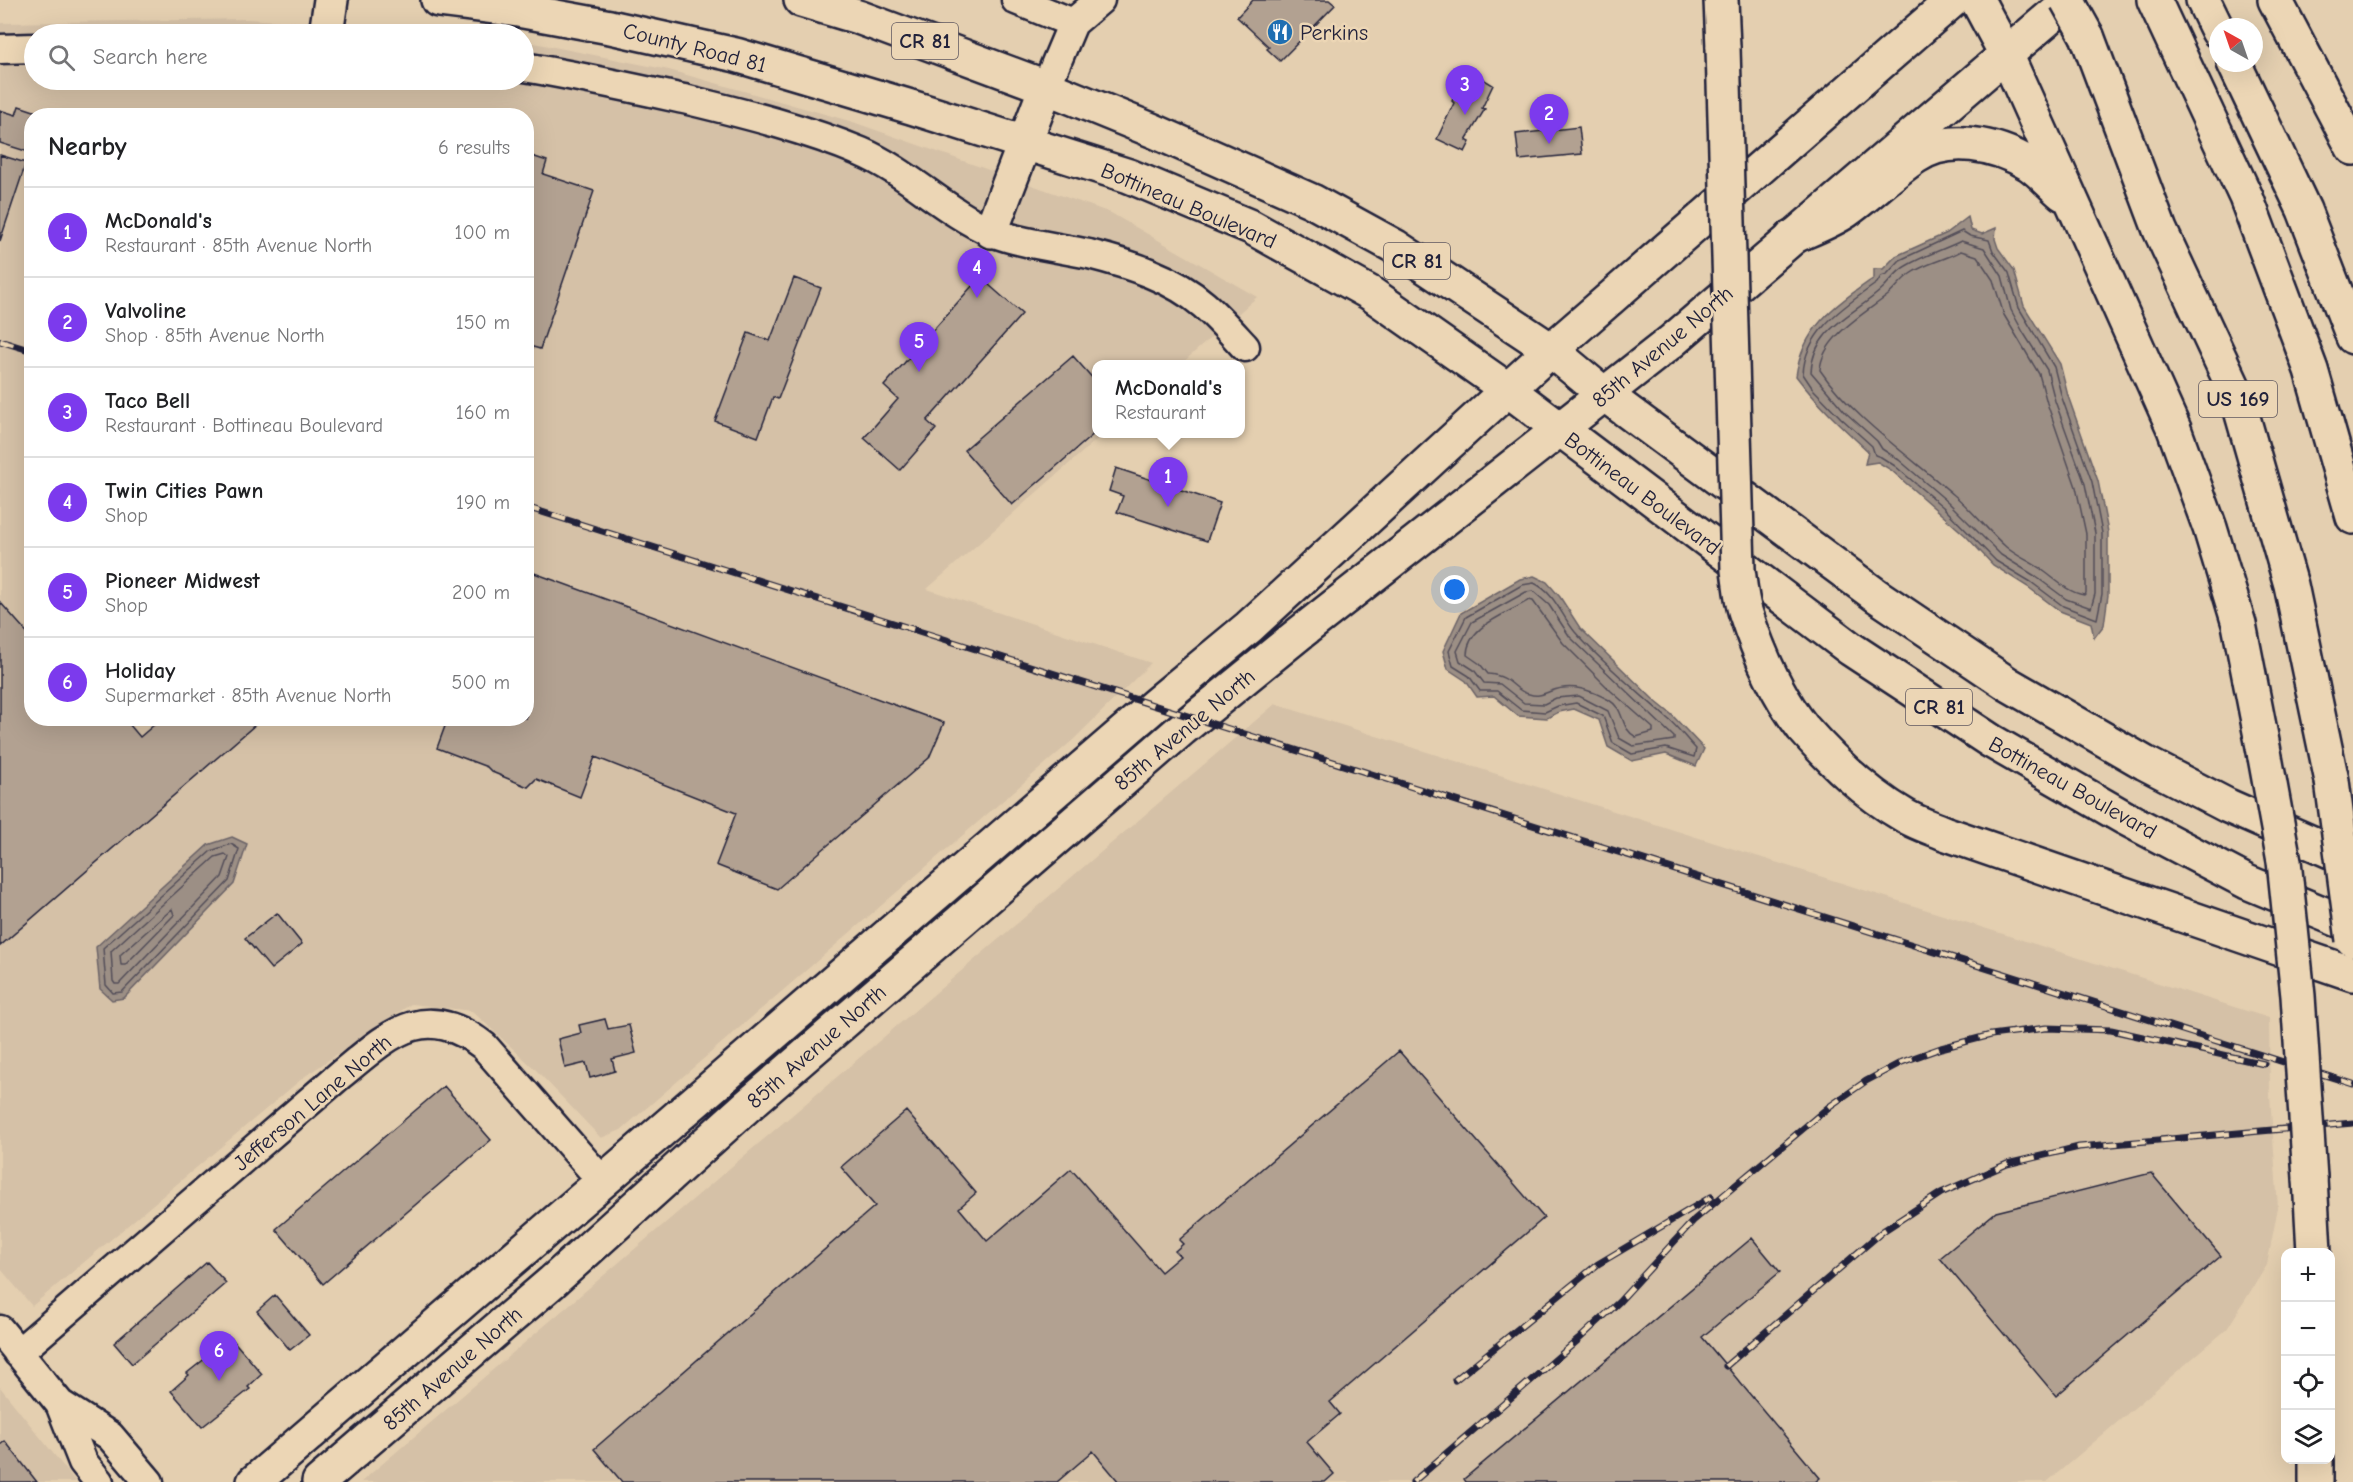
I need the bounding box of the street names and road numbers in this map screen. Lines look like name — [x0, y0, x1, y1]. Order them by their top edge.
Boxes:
street label: County Road 81 — [620, 18, 769, 78]
road number: CR 81 — [892, 23, 958, 59]
street label: Bottineau Boulevard — [1097, 157, 1280, 255]
road number: CR 81 — [1384, 243, 1450, 279]
street label: 85th Avenue North — [1587, 280, 1738, 413]
road number: US 169 — [2199, 381, 2277, 417]
street label: Bottineau Boulevard — [1560, 427, 1725, 561]
street label: 85th Avenue North — [1109, 663, 1260, 796]
road number: CR 81 — [1906, 689, 1972, 725]
street label: Bottineau Boulevard — [1984, 731, 2161, 845]
street label: 85th Avenue North — [742, 979, 892, 1114]
street label: Jefferson Lane North — [228, 1029, 397, 1176]
street label: 85th Avenue North — [378, 1301, 528, 1436]

